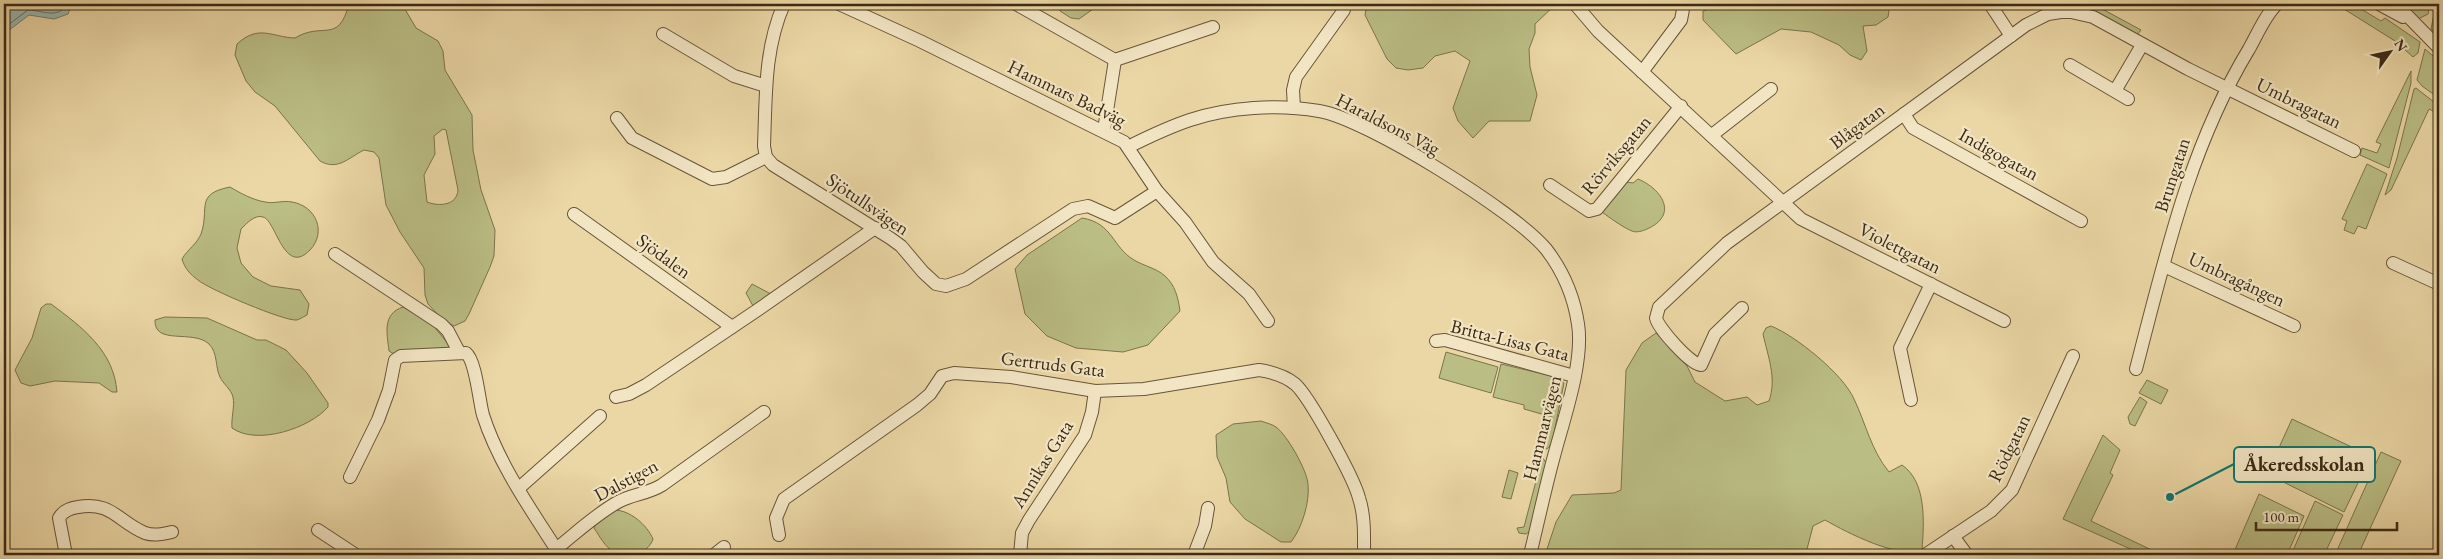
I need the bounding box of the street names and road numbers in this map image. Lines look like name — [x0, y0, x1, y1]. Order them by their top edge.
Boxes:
street label: Hammars Badväg — [1004, 54, 1131, 133]
street label: Umbragatan — [2252, 72, 2346, 134]
street label: Haraldsons Väg — [1332, 87, 1445, 161]
street label: Blågatan — [1824, 97, 1890, 155]
street label: Rörviksgatan — [1575, 110, 1657, 200]
street label: Indigogatan — [1955, 122, 2043, 186]
street label: Brungatan — [2148, 135, 2196, 215]
street label: Sjötullsvägen — [822, 167, 914, 241]
street label: Violettgatan — [1854, 217, 1946, 279]
street label: Sjödalen — [632, 228, 696, 284]
street label: Umbragången — [2185, 246, 2289, 312]
street label: Britta-Lisas Gata — [1448, 313, 1572, 367]
street label: Gertruds Gata — [1000, 345, 1107, 383]
street label: Hammarvägen — [1517, 373, 1567, 483]
street label: Rödgatan — [1982, 410, 2036, 486]
street label: Annikas Gata — [1005, 415, 1079, 514]
street label: Dalstigen — [590, 453, 662, 507]

